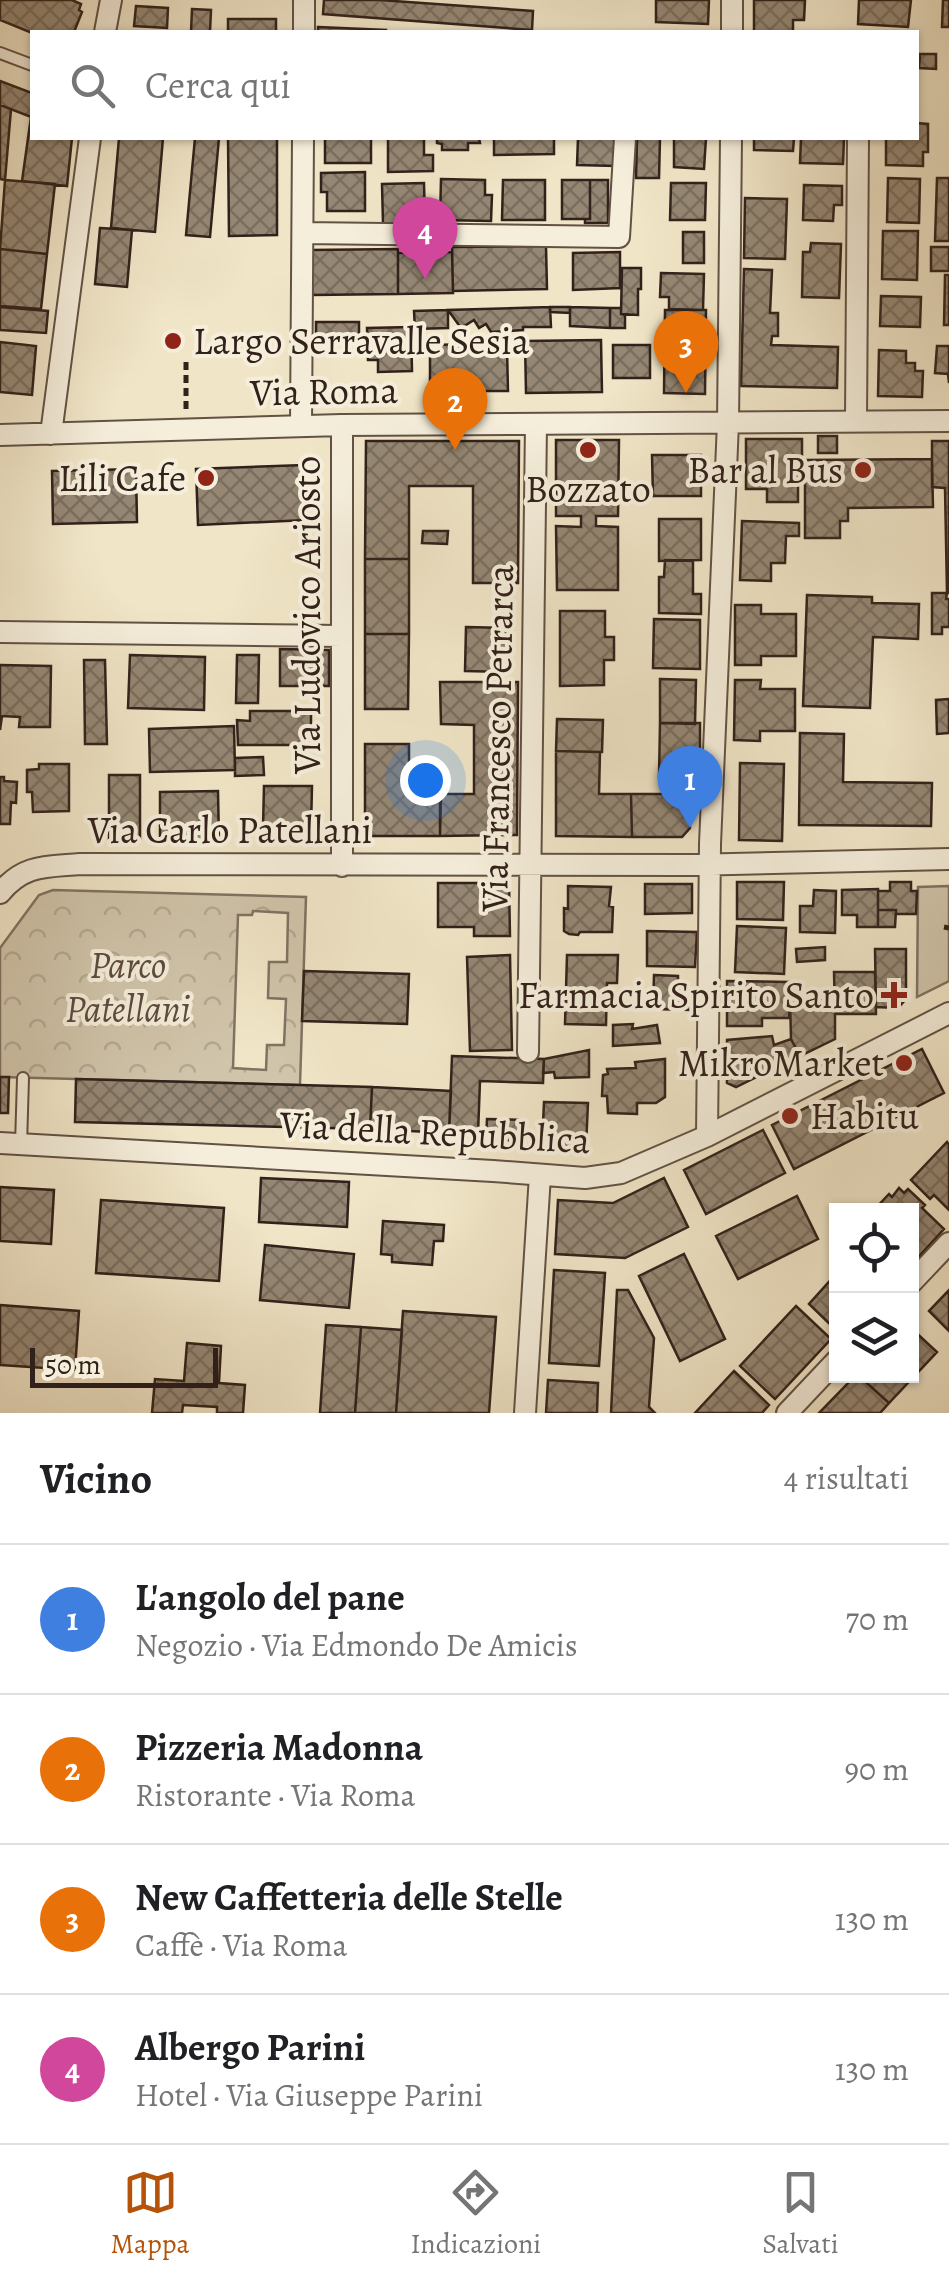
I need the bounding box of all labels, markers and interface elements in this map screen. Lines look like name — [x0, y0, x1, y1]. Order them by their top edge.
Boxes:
search box — [30, 30, 919, 140]
icon: search — [65, 58, 120, 113]
text: Cerca qui — [145, 59, 291, 111]
pin: 4 — [392, 196, 458, 279]
pin: 3 — [654, 310, 718, 393]
place label: Largo Serravalle Sesia — [193, 315, 530, 367]
marker: Largo Serravalle Sesia — [162, 330, 184, 352]
street label: Via Roma — [249, 364, 399, 418]
pin: 2 — [422, 368, 488, 450]
marker: Bozzato — [577, 439, 599, 461]
place label: Bar al Bus — [688, 444, 843, 496]
place label: Lili Cafe — [58, 452, 186, 504]
street label: Via Ludovico Ariosto — [281, 456, 333, 775]
marker: Bar al Bus — [852, 459, 874, 481]
place label: Bozzato — [525, 463, 651, 515]
marker: Lili Cafe — [195, 467, 217, 489]
street label: Via Francesco Petrarca — [468, 564, 526, 913]
pin: 1 — [658, 746, 722, 828]
your location — [400, 755, 451, 806]
street label: Via Carlo Patellani — [87, 804, 372, 856]
park label: Parco Patellani — [65, 939, 191, 1035]
place label: Farmacia Spirito Santo — [518, 969, 874, 1021]
marker: Farmacia Spirito Santo — [883, 984, 905, 1006]
place label: MikroMarket — [678, 1037, 884, 1089]
marker: MikroMarket — [893, 1052, 915, 1074]
place label: Habitu — [810, 1090, 919, 1142]
street label: Via della Repubblica — [278, 1098, 592, 1166]
marker: Habitu — [779, 1105, 801, 1127]
map controls — [829, 1203, 919, 1383]
button: locate — [829, 1203, 919, 1293]
button: layers — [829, 1293, 919, 1383]
scale bar — [30, 1343, 218, 1388]
text: 50 m — [45, 1346, 101, 1384]
text: Vicino — [40, 1450, 152, 1507]
text: 4 risultati — [784, 1456, 909, 1500]
text: L'angolo del pane — [135, 1571, 405, 1623]
text: 1 — [67, 1597, 78, 1641]
text: 70 m — [846, 1597, 909, 1641]
text: Negozio · Via Edmondo De Amicis — [135, 1623, 578, 1667]
text: Pizzeria Madonna — [135, 1721, 423, 1773]
text: 2 — [65, 1747, 80, 1791]
text: 90 m — [844, 1747, 909, 1791]
text: Ristorante · Via Roma — [135, 1773, 415, 1817]
text: New Caffetteria delle Stelle — [135, 1871, 563, 1923]
text: 3 — [66, 1897, 79, 1941]
text: 130 m — [835, 1897, 909, 1941]
text: Caffè · Via Roma — [135, 1923, 347, 1967]
text: Albergo Parini — [135, 2021, 365, 2073]
text: 4 — [65, 2047, 80, 2091]
text: 130 m — [835, 2047, 909, 2091]
text: Hotel · Via Giuseppe Parini — [135, 2073, 483, 2117]
tab: Mappa — [110, 2165, 190, 2263]
tab: Indicazioni — [411, 2165, 541, 2263]
tab: Salvati — [762, 2165, 839, 2263]

